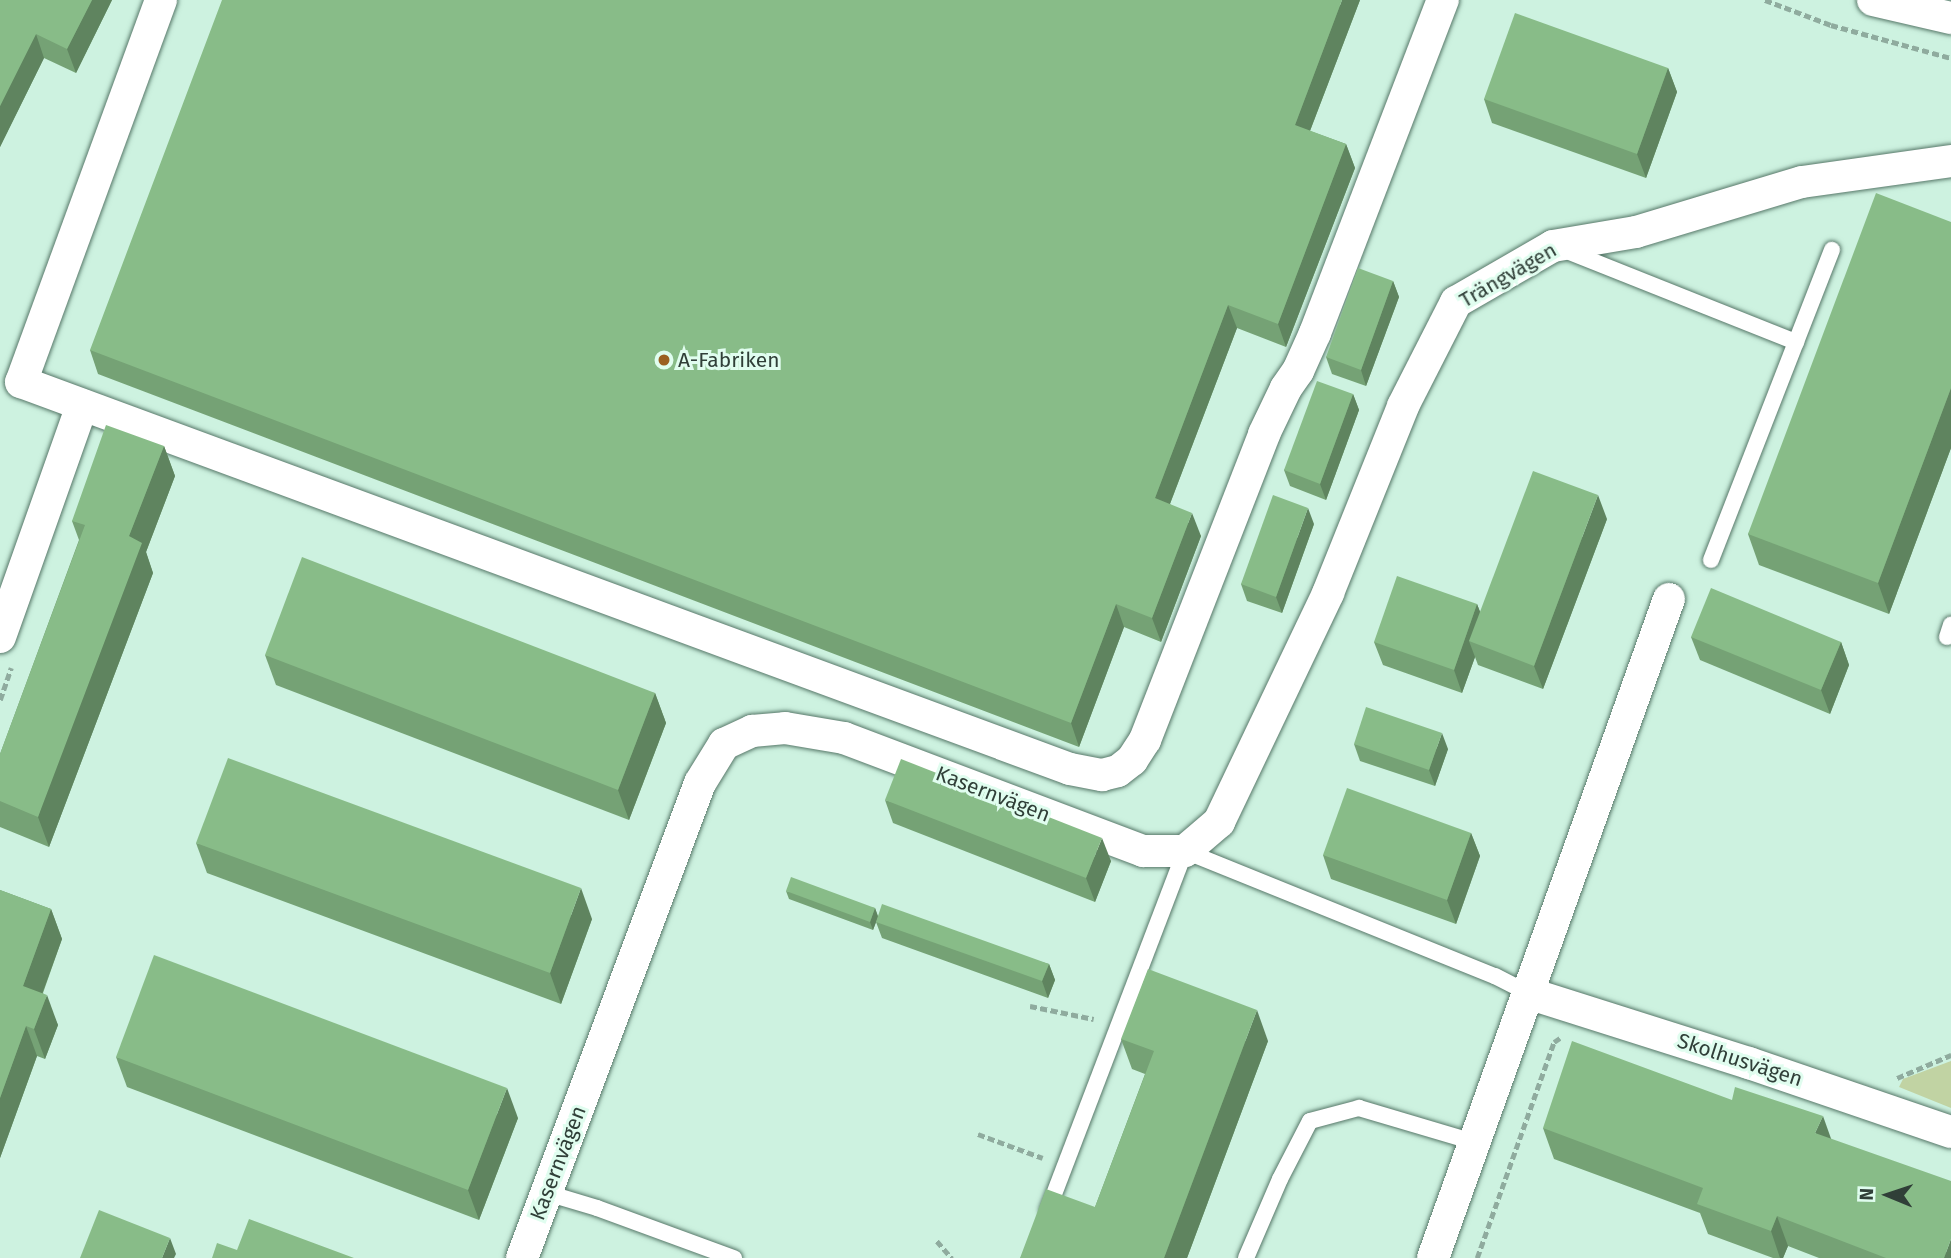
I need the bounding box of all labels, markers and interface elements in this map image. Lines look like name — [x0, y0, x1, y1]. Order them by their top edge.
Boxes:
street label: Trängvägen — [1455, 237, 1561, 313]
place label: A-Fabriken — [678, 347, 780, 373]
marker: A-Fabriken — [656, 352, 672, 368]
street label: Kasernvägen — [932, 761, 1054, 827]
street label: Skolhusvägen — [1674, 1028, 1806, 1092]
street label: Kasernvägen — [525, 1102, 591, 1224]
north arrow — [1853, 1160, 1923, 1230]
text: N — [1855, 1188, 1878, 1201]

